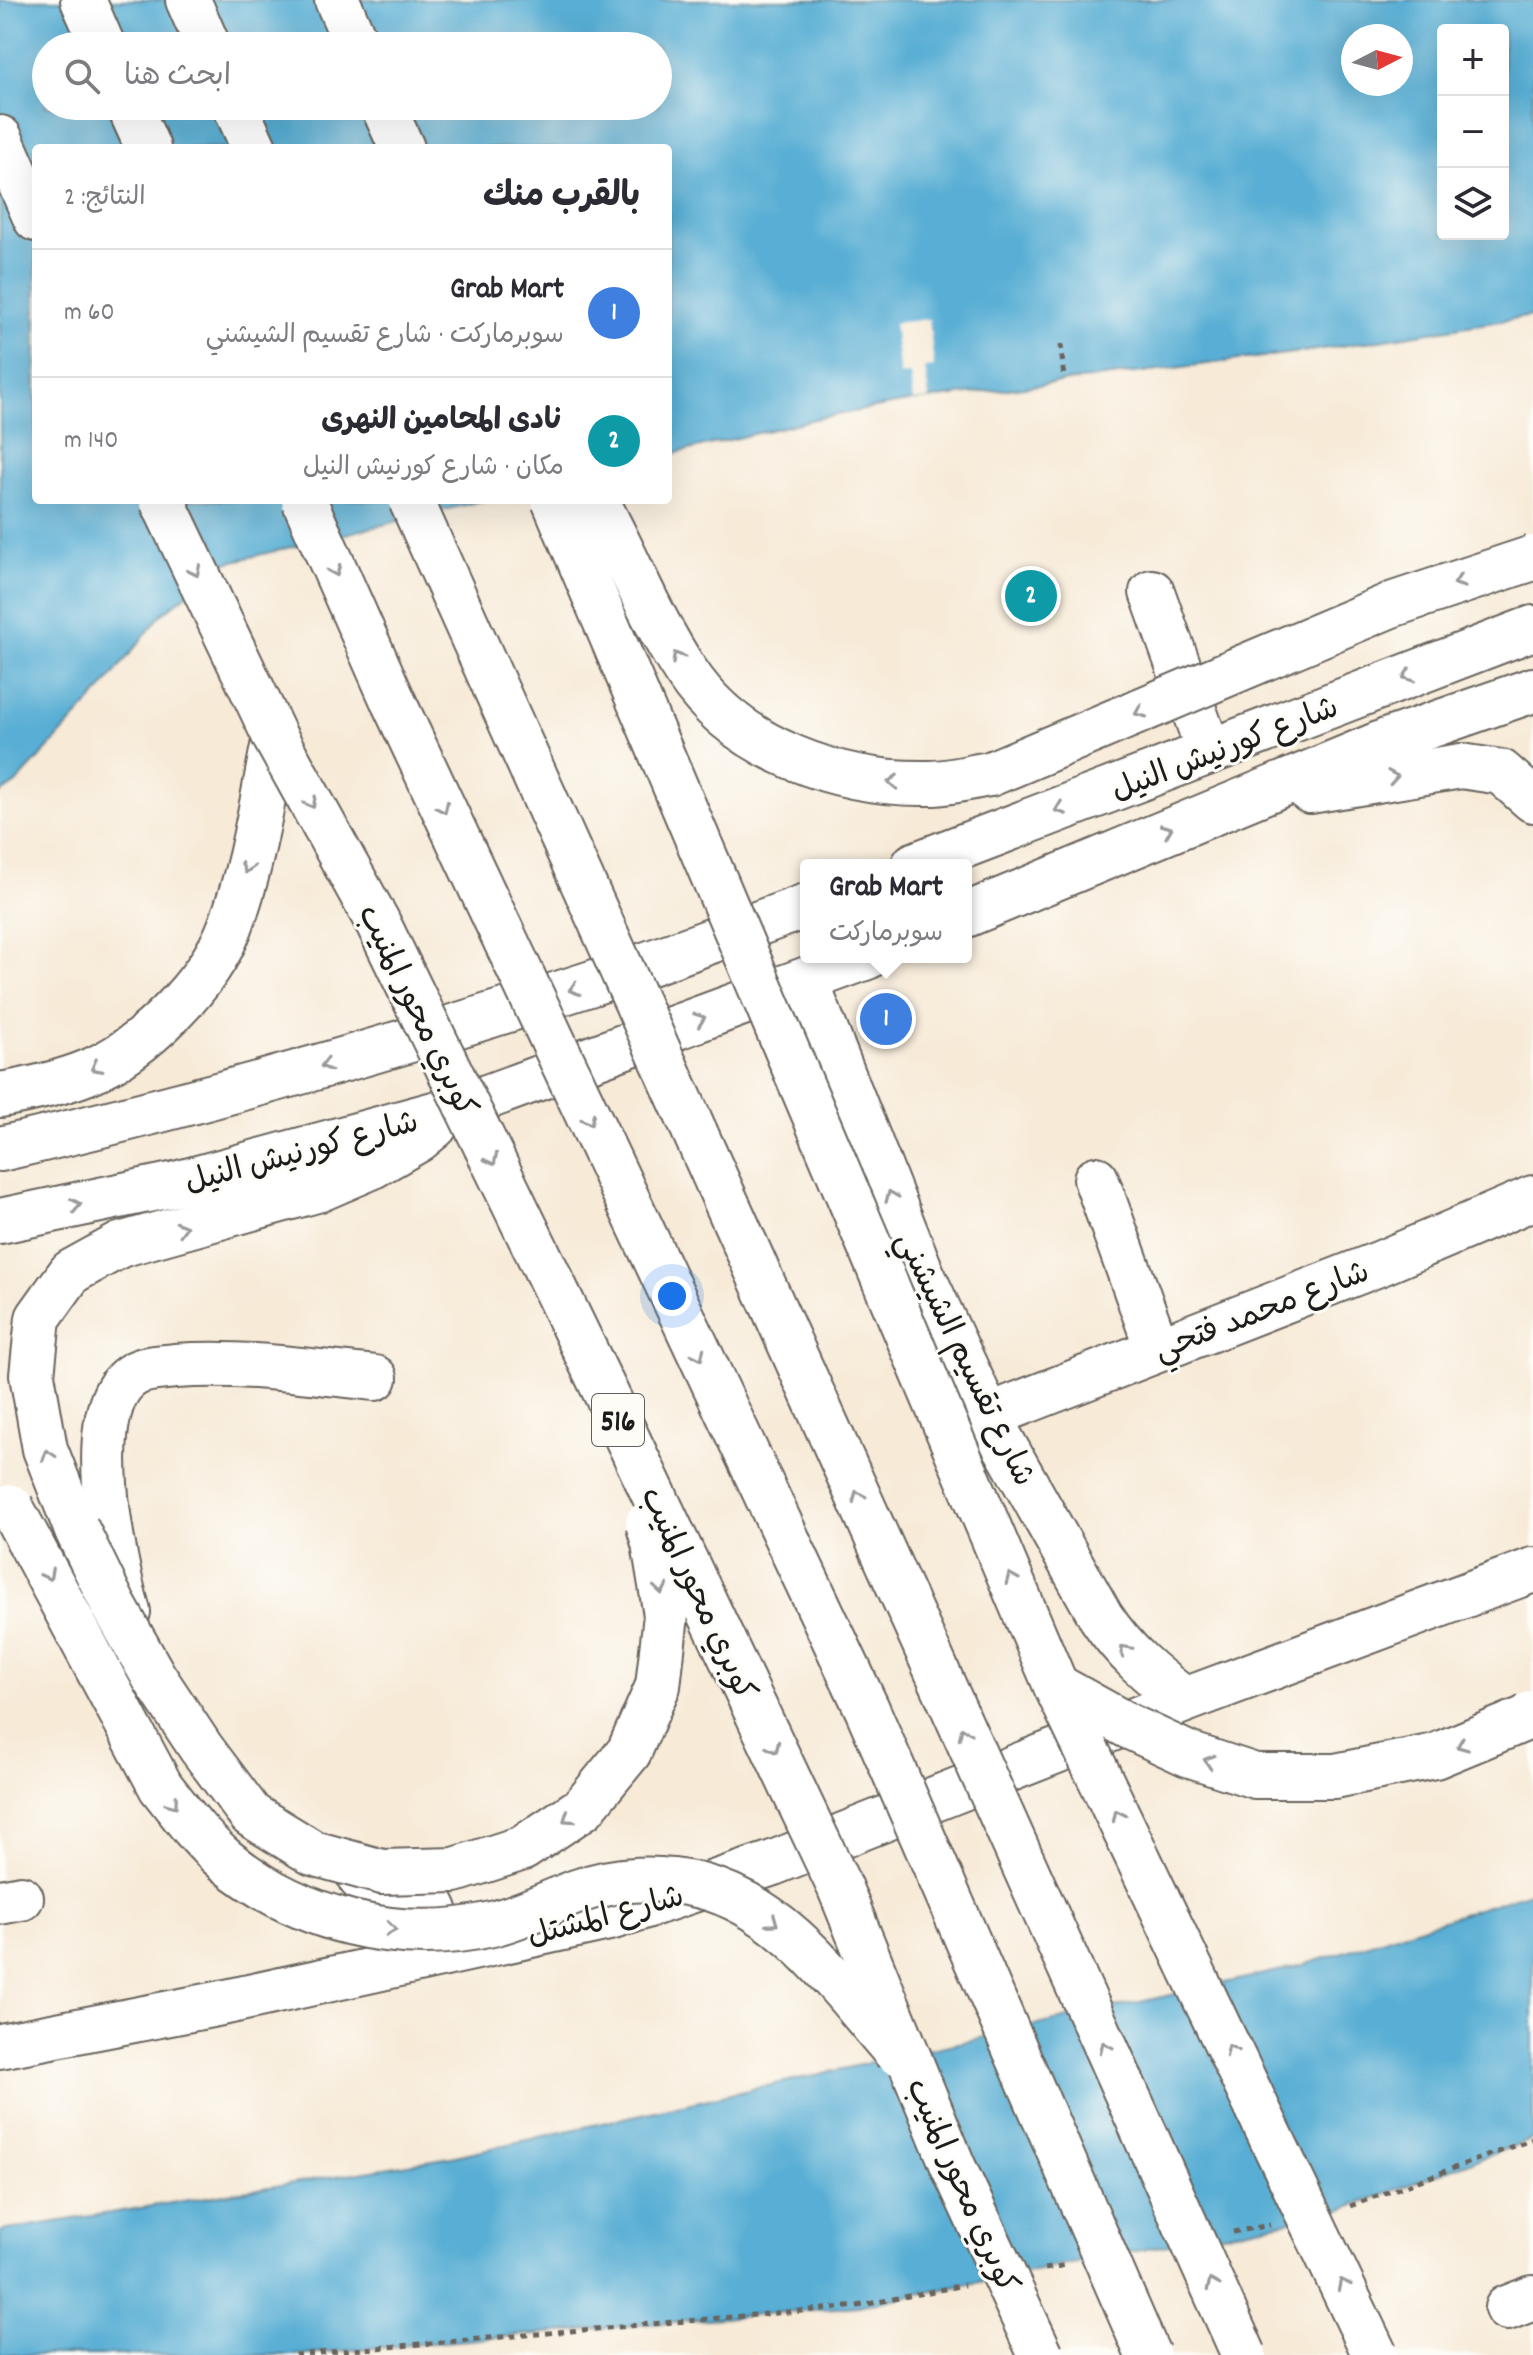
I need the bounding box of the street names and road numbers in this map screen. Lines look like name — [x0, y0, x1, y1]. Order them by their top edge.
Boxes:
street label: شارع كورنيش النيل — [1105, 687, 1346, 816]
street label: كوبري محور المنيب — [343, 898, 486, 1126]
street label: شارع كورنيش النيل — [180, 1102, 424, 1208]
street label: شارع تقسيم الشيشني — [881, 1225, 1044, 1495]
street label: شارع محمد فتحي — [1148, 1251, 1377, 1376]
road number: 516 — [592, 1394, 644, 1446]
street label: كوبري محور المنيب — [626, 1481, 765, 1710]
street label: شارع المشتل — [523, 1876, 690, 1962]
street label: كوبري محور المنيب — [891, 2072, 1027, 2302]

